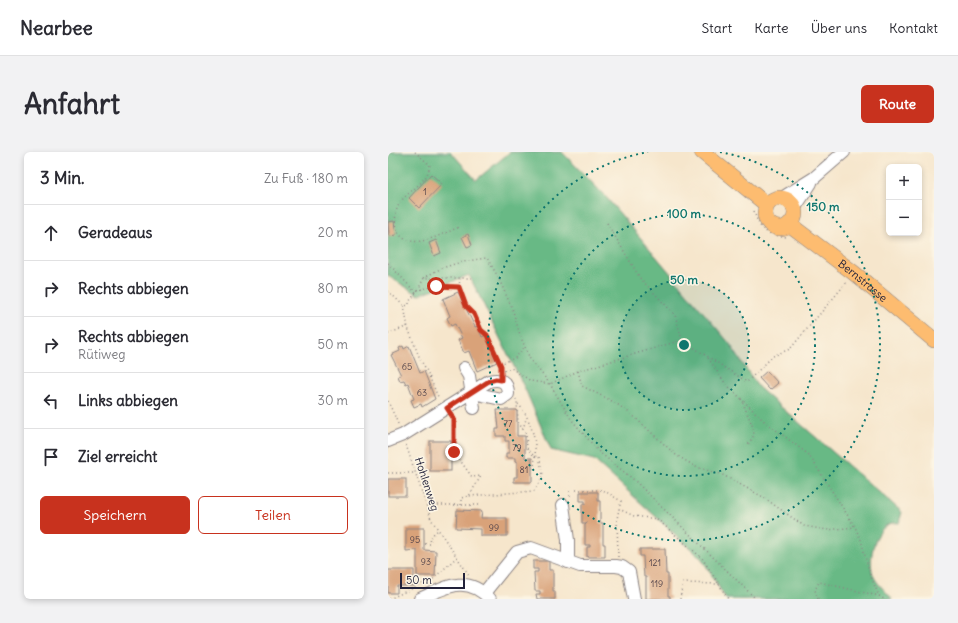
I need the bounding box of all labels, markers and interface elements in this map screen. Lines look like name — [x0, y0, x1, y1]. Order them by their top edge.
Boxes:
text: Nearbee — [20, 16, 93, 40]
text: Start — [702, 19, 732, 37]
text: Karte — [754, 19, 789, 37]
text: Über uns — [811, 19, 867, 37]
text: Kontakt — [889, 19, 938, 37]
button: Route — [861, 85, 934, 123]
text: Anfahrt — [24, 86, 120, 122]
map controls — [886, 164, 922, 236]
button: + — [886, 164, 922, 200]
text: 3 Min. — [40, 167, 85, 189]
text: Zu Fuß · 180 m — [264, 170, 348, 187]
house number: 1 — [423, 186, 427, 197]
text: 150 m — [807, 199, 840, 214]
button: − — [886, 200, 922, 236]
text: 100 m — [667, 206, 701, 221]
icon: ahead — [40, 222, 62, 244]
text: Geradeaus — [78, 223, 152, 242]
text: 20 m — [318, 224, 348, 241]
street label: Bernstrasse — [835, 257, 890, 305]
text: 50 m — [670, 272, 699, 287]
route start — [427, 277, 445, 295]
icon: right — [40, 278, 62, 300]
text: Rechts abbiegen — [78, 279, 189, 298]
text: 80 m — [317, 280, 348, 297]
text: Rechts abbiegen — [78, 327, 189, 346]
icon: right — [40, 334, 62, 356]
text: 50 m — [317, 336, 348, 353]
centre of rings — [677, 338, 691, 352]
text: Rütiweg — [78, 346, 126, 363]
house number: 65 — [402, 361, 412, 372]
house number: 63 — [417, 387, 427, 398]
icon: left — [40, 390, 62, 412]
text: Links abbiegen — [78, 391, 178, 410]
text: 30 m — [318, 392, 348, 409]
house number: 77 — [504, 418, 513, 429]
house number: 79 — [512, 442, 522, 453]
route end — [445, 443, 463, 461]
icon: arrive — [40, 446, 62, 468]
text: Ziel erreicht — [78, 447, 157, 466]
street label: Hohlenweg — [412, 455, 442, 513]
house number: 81 — [520, 464, 528, 475]
button: Speichern — [40, 496, 190, 534]
button: Teilen — [198, 496, 348, 534]
house number: 99 — [489, 522, 499, 533]
house number: 95 — [410, 534, 420, 545]
house number: 93 — [421, 556, 431, 567]
house number: 121 — [649, 557, 661, 568]
scale bar — [400, 571, 465, 590]
text: 50 m — [406, 573, 432, 587]
house number: 119 — [651, 578, 663, 589]

